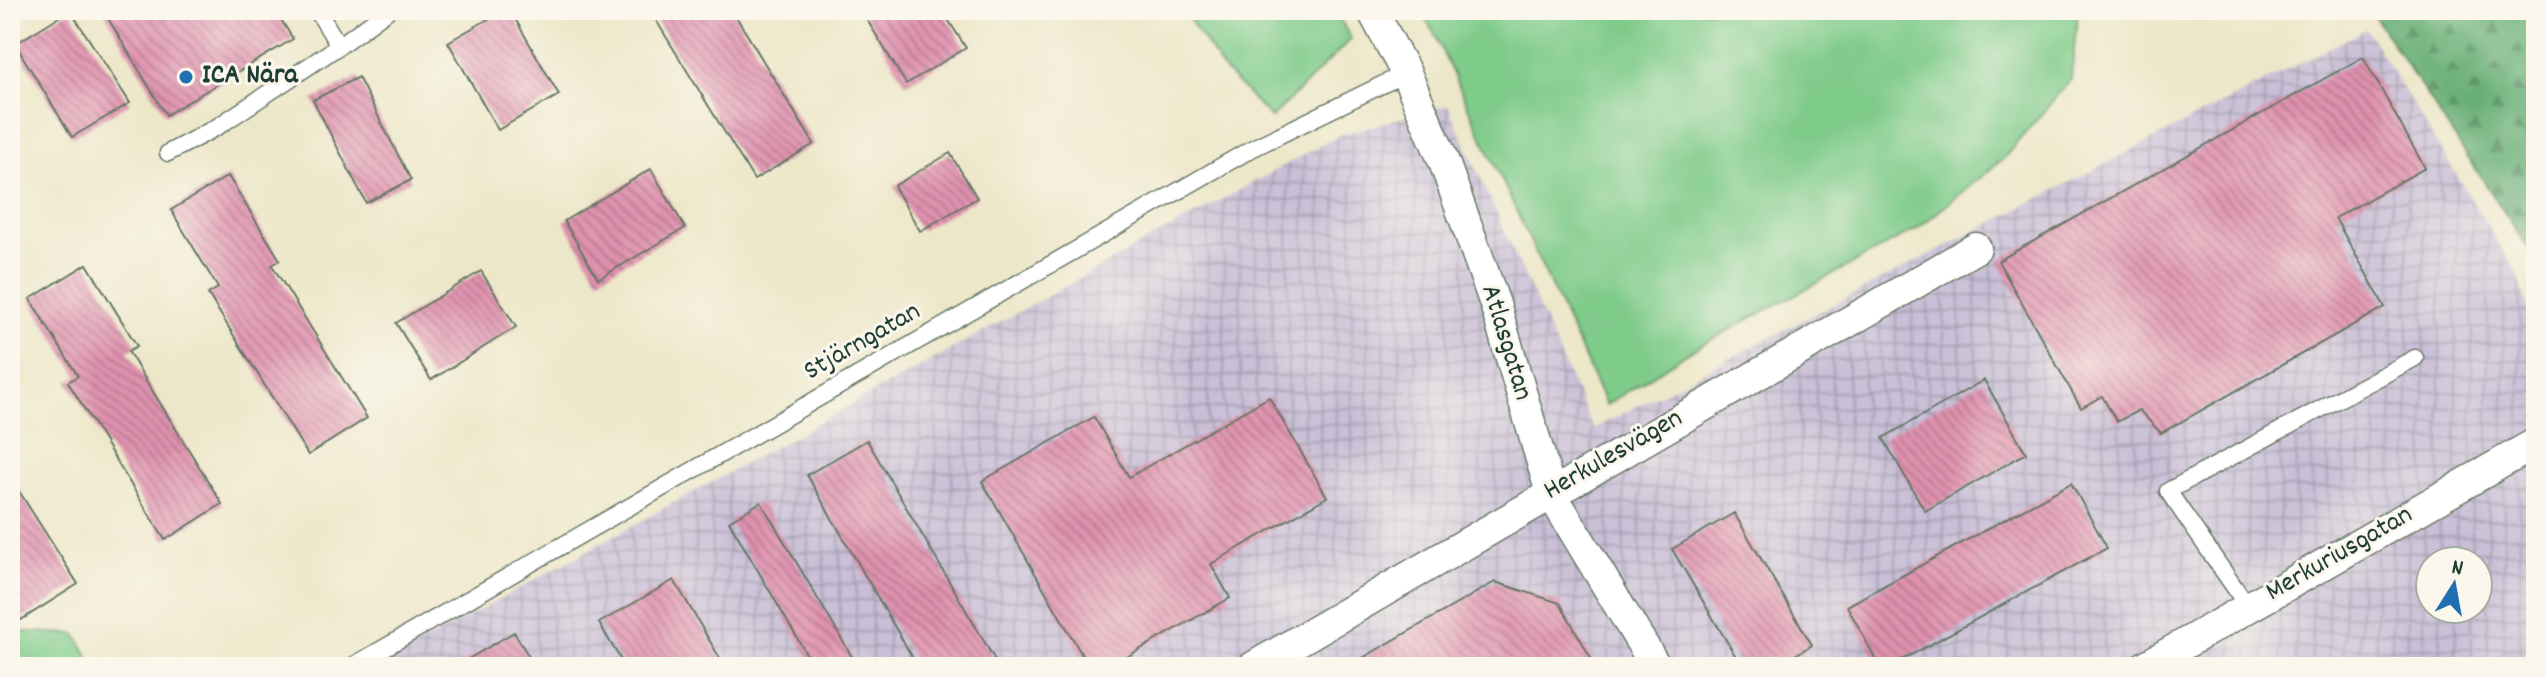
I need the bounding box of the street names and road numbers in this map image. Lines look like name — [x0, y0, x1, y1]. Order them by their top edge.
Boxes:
street label: Atlasgatan — [1468, 280, 1542, 406]
street label: Stjärngatan — [797, 293, 929, 393]
street label: Herkulesvägen — [1537, 400, 1691, 512]
street label: Merkuriusgatan — [2259, 497, 2421, 613]

